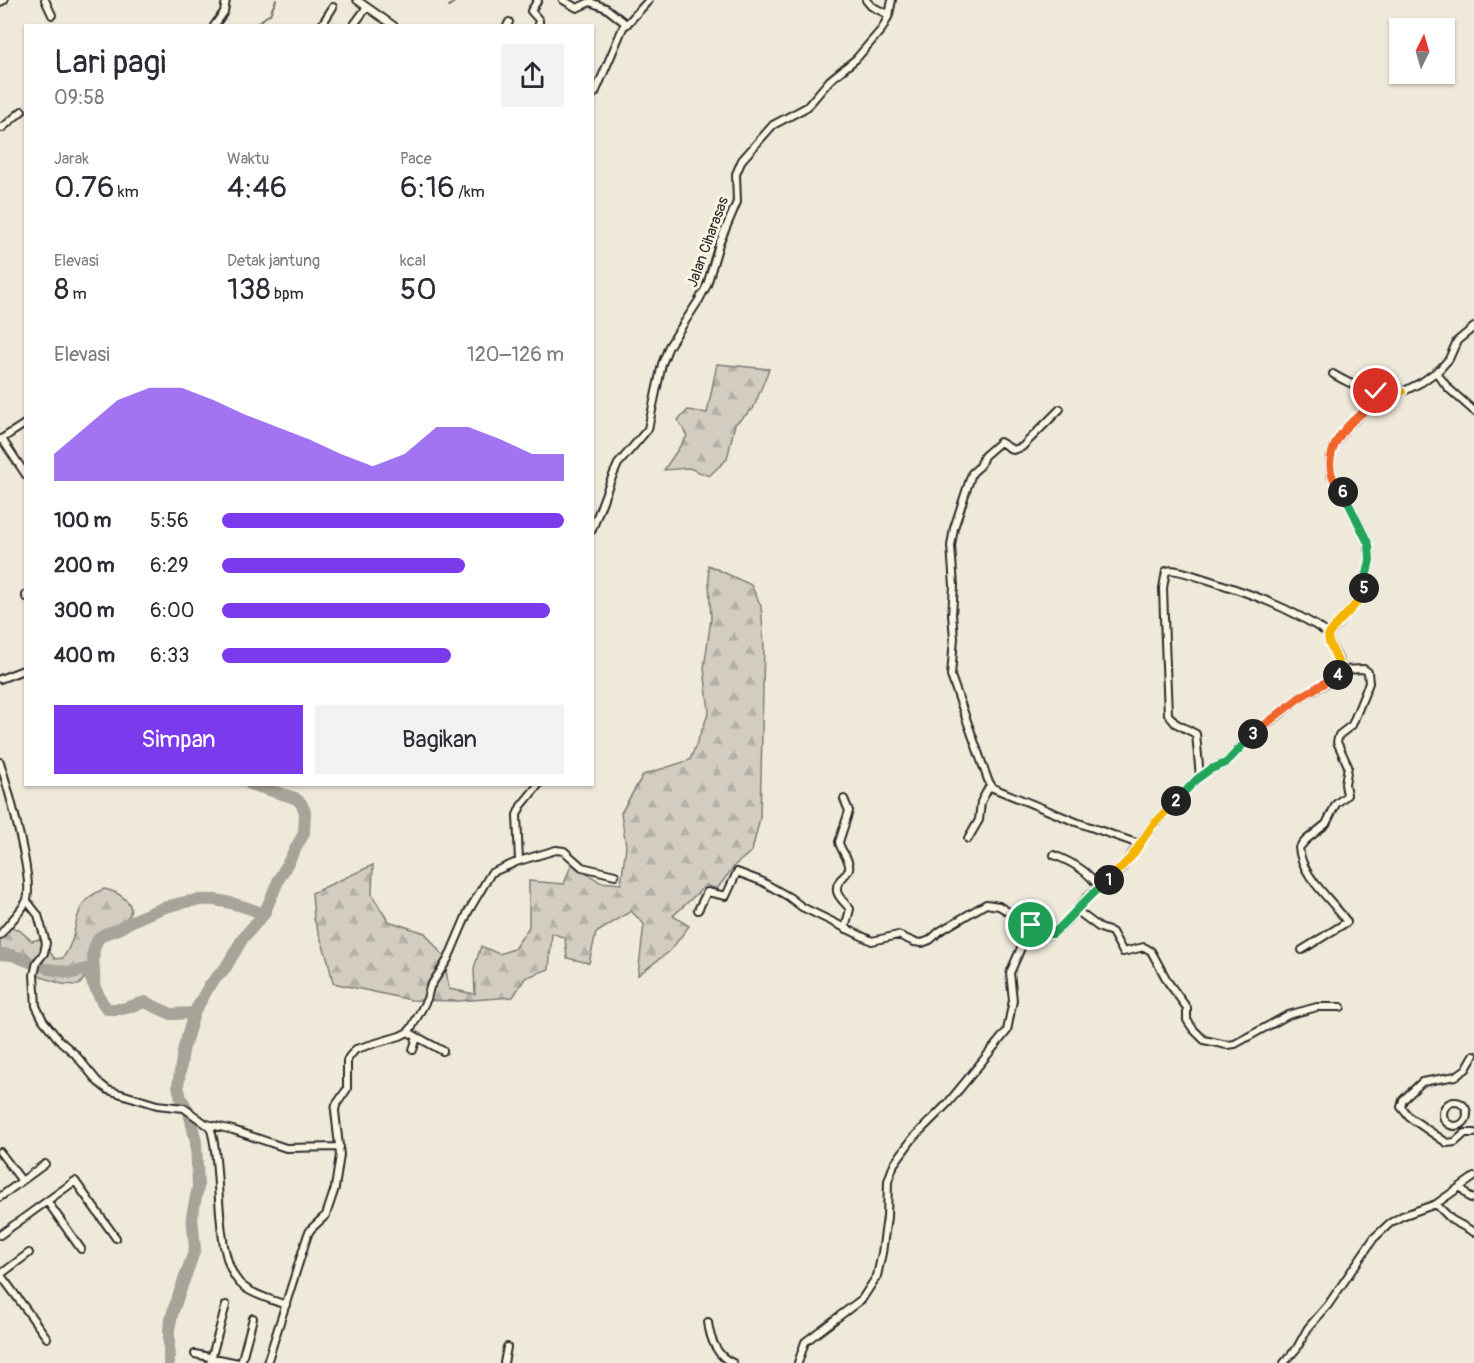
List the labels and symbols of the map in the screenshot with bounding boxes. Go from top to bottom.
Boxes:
north arrow [1389,18,1455,84]
street label: Jalan Ciharasas [683,194,733,290]
pin [1350,365,1401,416]
pin: 6 [1328,477,1358,507]
pin: 5 [1349,573,1379,603]
pin: 4 [1323,660,1353,690]
pin: 3 [1238,719,1268,749]
pin: 2 [1161,786,1191,816]
pin: 1 [1094,865,1124,895]
pin [1005,899,1056,950]

